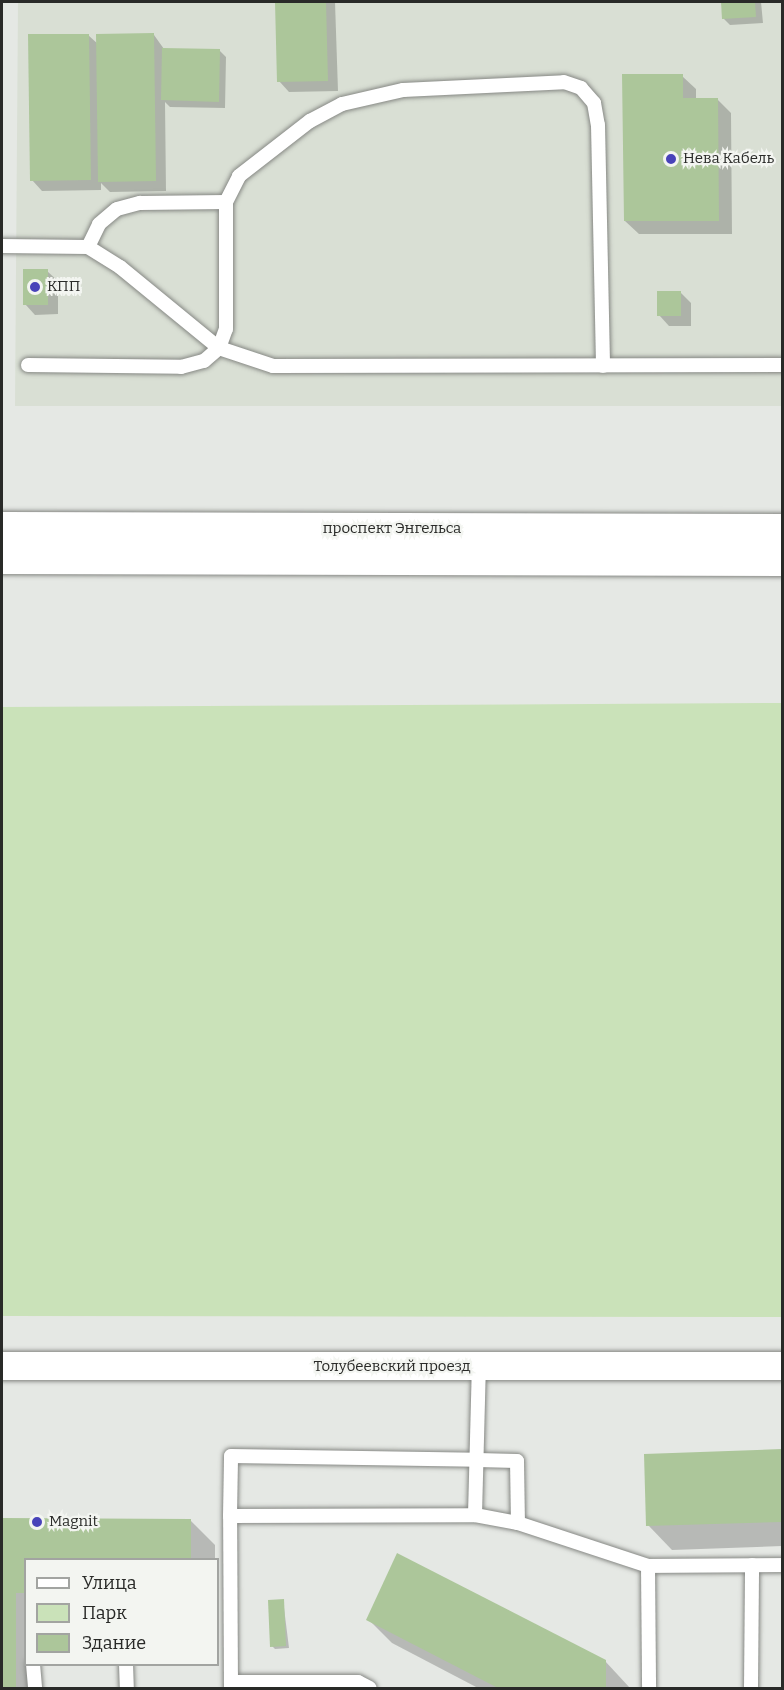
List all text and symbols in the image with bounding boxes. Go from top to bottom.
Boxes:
place label: Нева Кабель [683,150,774,168]
marker: Нева Кабель [664,152,678,166]
place label: КПП [47,278,80,296]
marker: КПП [28,280,42,294]
street label: проспект Энгельса [323,520,461,538]
street label: Толубеевский проезд [313,1358,471,1376]
place label: Magnit [49,1513,98,1531]
marker: Magnit [30,1515,44,1529]
legend [24,1558,219,1666]
text: Улица [82,1572,137,1594]
text: Парк [82,1602,127,1624]
text: Здание [82,1632,146,1654]

